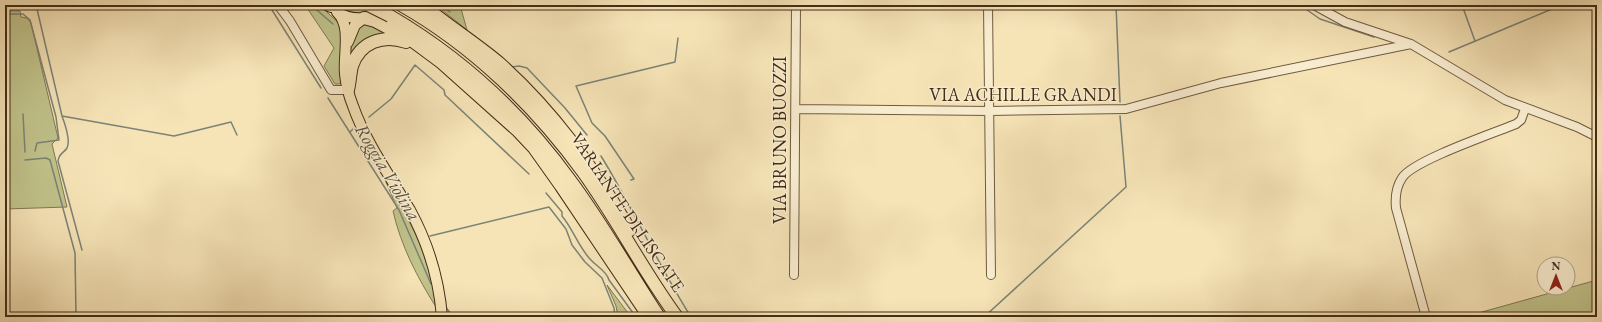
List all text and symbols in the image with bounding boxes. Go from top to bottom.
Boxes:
street label: VIA BRUNO BUOZZI [768,56,791,224]
street label: VIA ACHILLE GRANDI [929,83,1117,106]
water label: Roggia Violina [349,119,427,225]
street label: VARIANTE DI LISCATE [566,128,690,296]
north arrow [1536,256,1576,296]
text: N [1552,259,1561,273]

